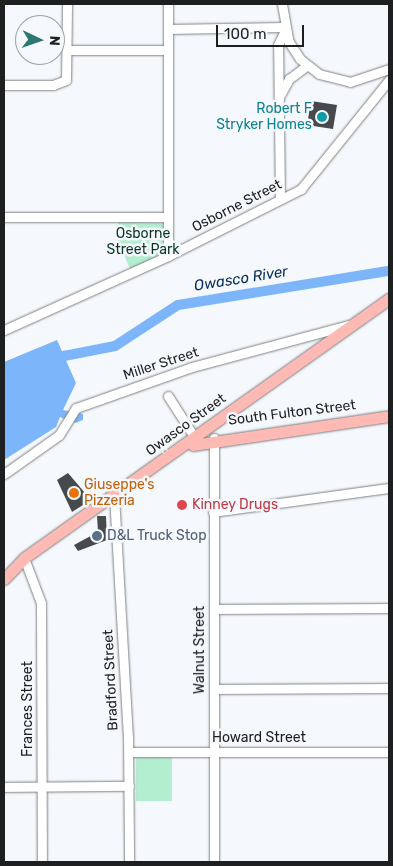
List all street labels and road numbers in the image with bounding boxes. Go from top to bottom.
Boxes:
street label: Osborne Street [189,176,285,236]
street label: Miller Street [121,344,201,384]
street label: Owasco Street [143,390,229,460]
street label: South Fulton Street [227,397,357,429]
street label: Walnut Street [192,606,208,694]
street label: Bradford Street [100,629,122,731]
street label: Frances Street [20,661,36,757]
street label: Howard Street [212,730,306,746]

